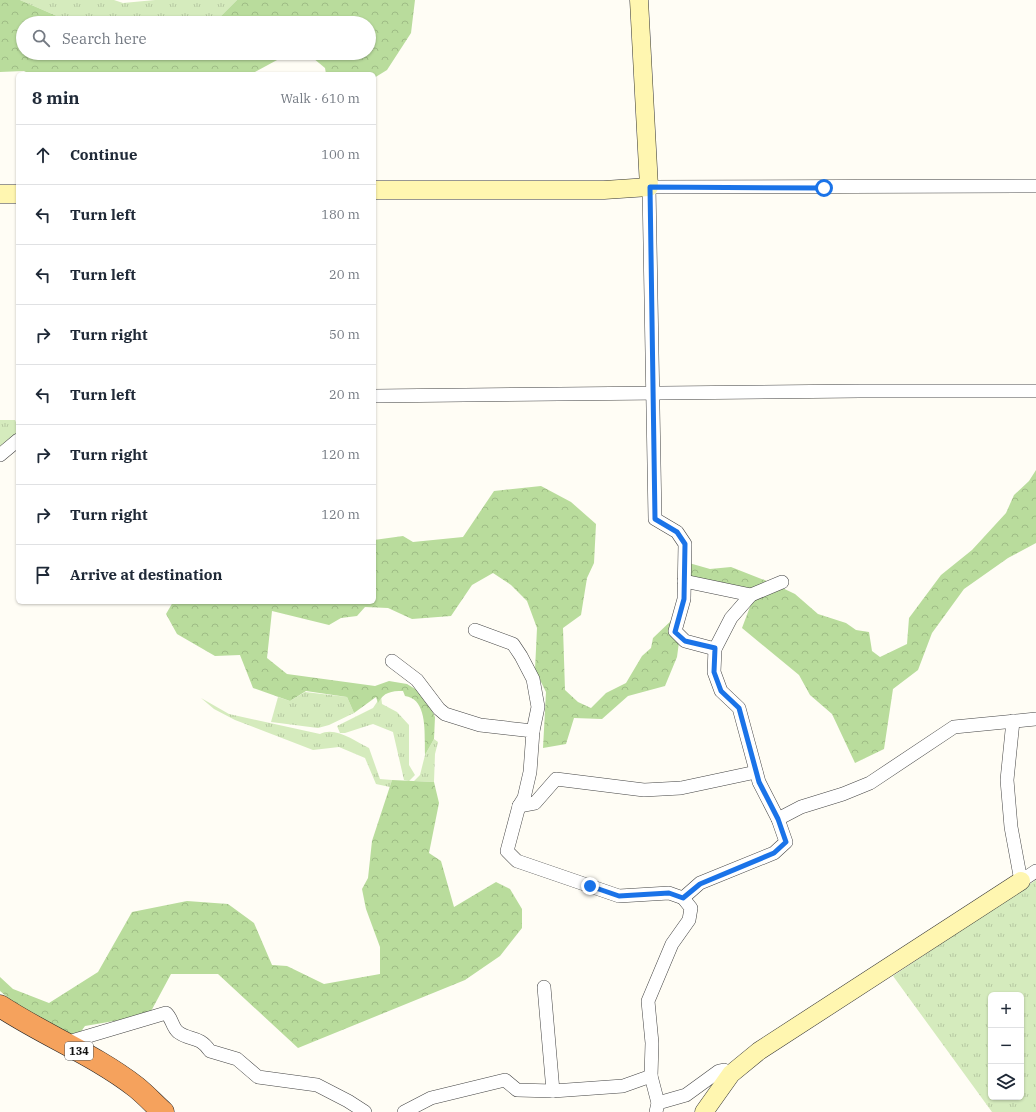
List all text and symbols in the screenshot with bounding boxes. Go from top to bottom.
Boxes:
search box [16,16,376,60]
icon: search [30,27,52,49]
text: Search here [62,29,147,48]
text: 8 min [32,87,80,109]
text: Walk · 610 m [281,90,360,107]
icon: ahead [32,144,54,166]
text: Continue [70,145,137,164]
text: 100 m [321,146,360,163]
route start [815,179,833,197]
icon: left [32,204,54,226]
text: Turn left [70,205,136,224]
text: 180 m [321,206,360,223]
icon: left [32,264,54,286]
text: Turn left [70,265,136,284]
text: 20 m [329,266,360,283]
icon: right [32,324,54,346]
text: Turn right [70,325,148,344]
text: 50 m [329,326,360,343]
icon: left [32,384,54,406]
text: Turn left [70,385,136,404]
text: 20 m [329,386,360,403]
icon: right [32,444,54,466]
text: Turn right [70,445,148,464]
text: 120 m [321,446,360,463]
icon: right [32,504,54,526]
text: Turn right [70,505,148,524]
text: 120 m [321,506,360,523]
icon: arrive [32,564,54,586]
text: Arrive at destination [70,565,222,584]
route end [581,877,599,895]
map controls [988,992,1024,1100]
button: + [988,992,1024,1028]
button: − [988,1028,1024,1064]
road number: 134 [65,1042,93,1060]
button: layers [988,1064,1024,1100]

